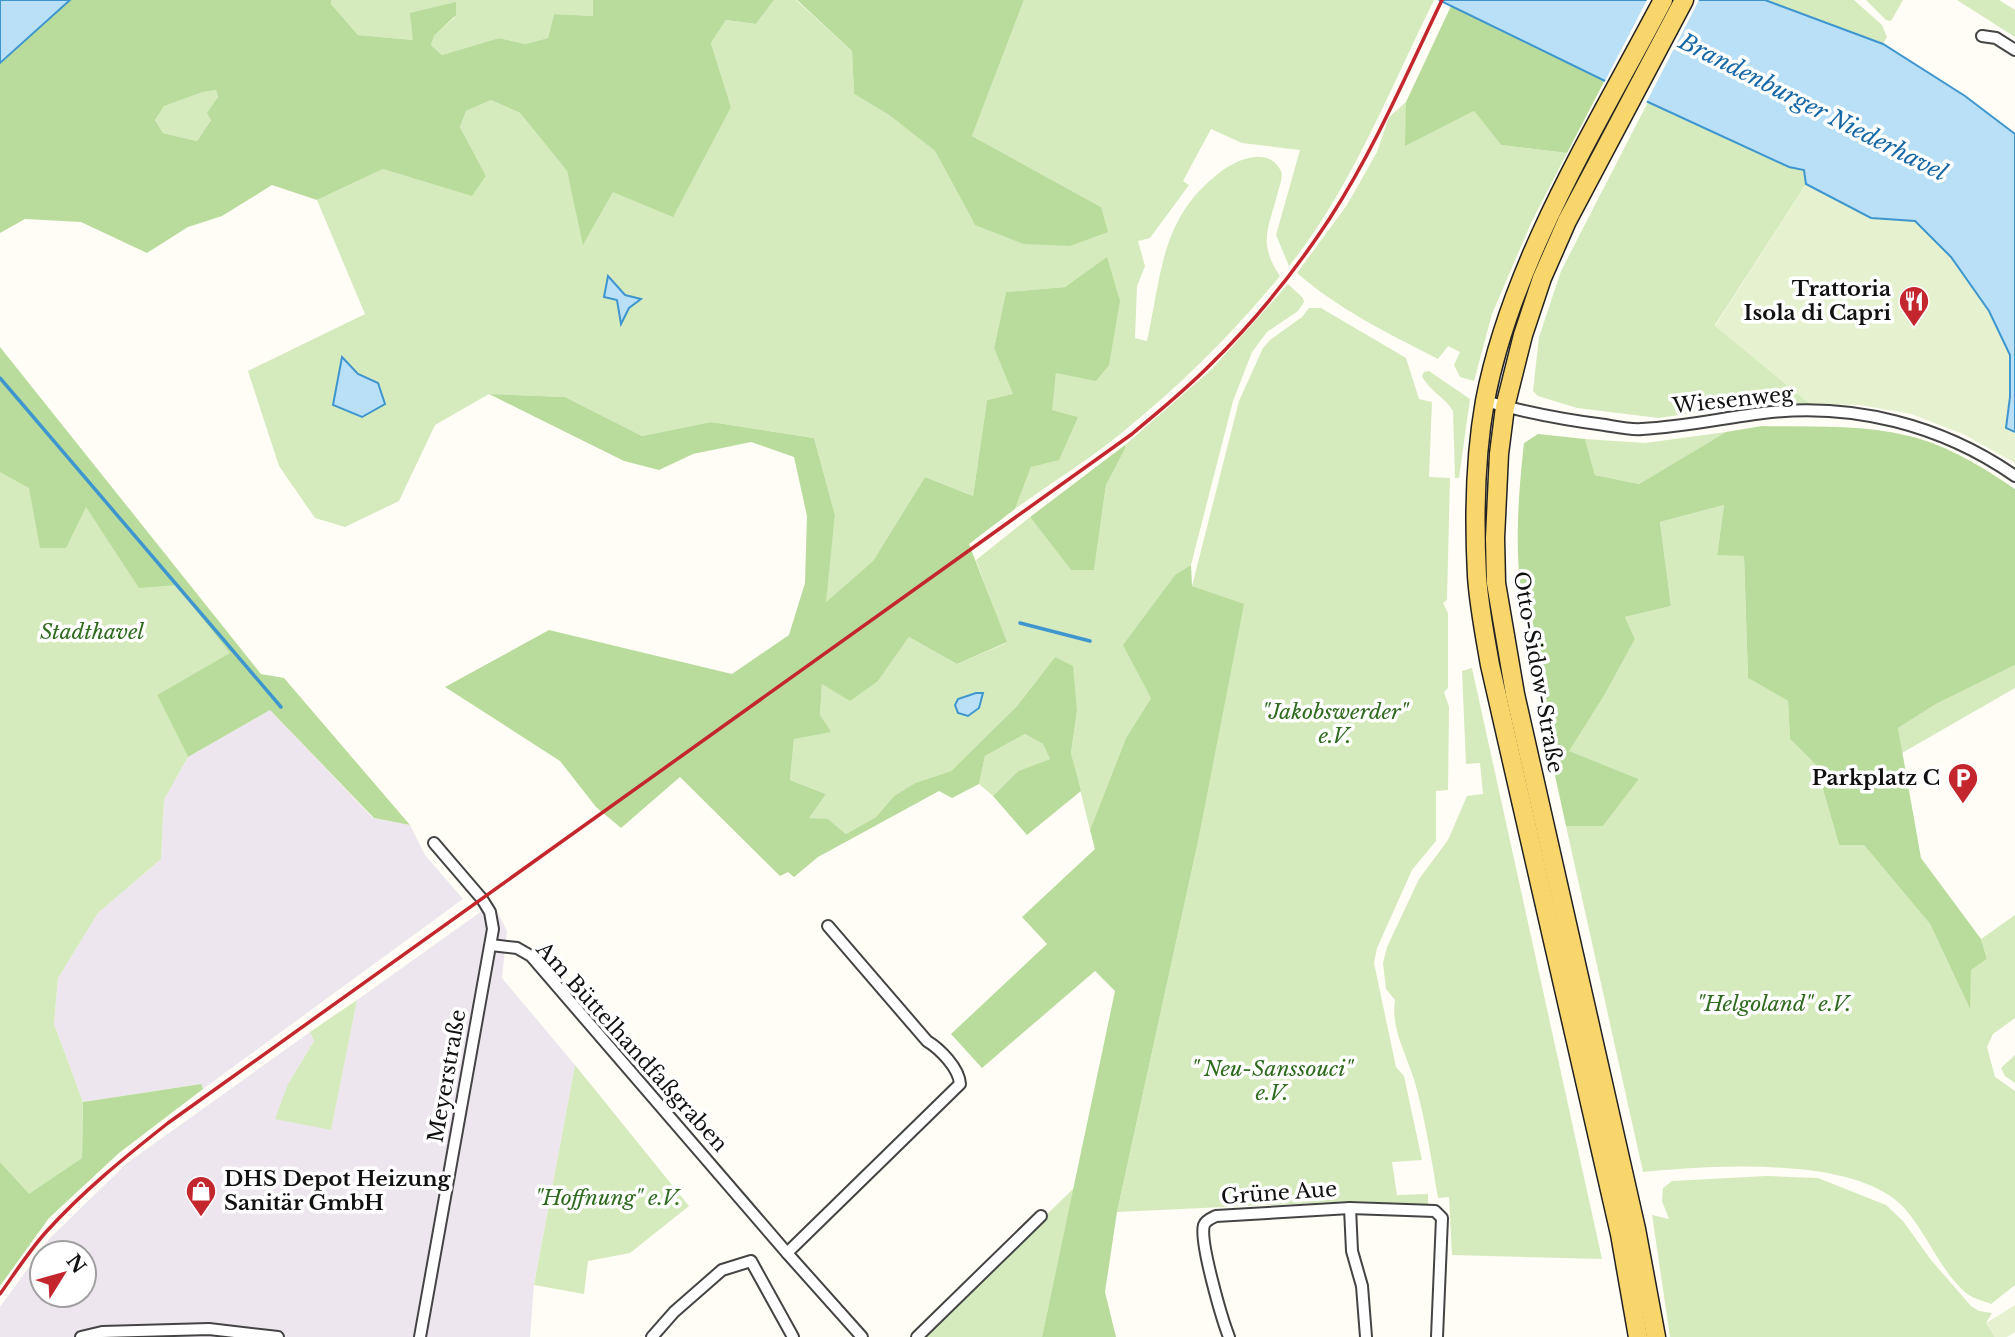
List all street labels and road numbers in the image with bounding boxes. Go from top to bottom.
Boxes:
street label: Wiesenweg [1670,381,1795,419]
street label: Otto-Sidow-Straße [1507,569,1569,775]
street label: Am Büttelhandfaßgraben [530,936,733,1157]
street label: Meyerstraße [423,1007,471,1145]
street label: Grüne Aue [1220,1176,1338,1210]

